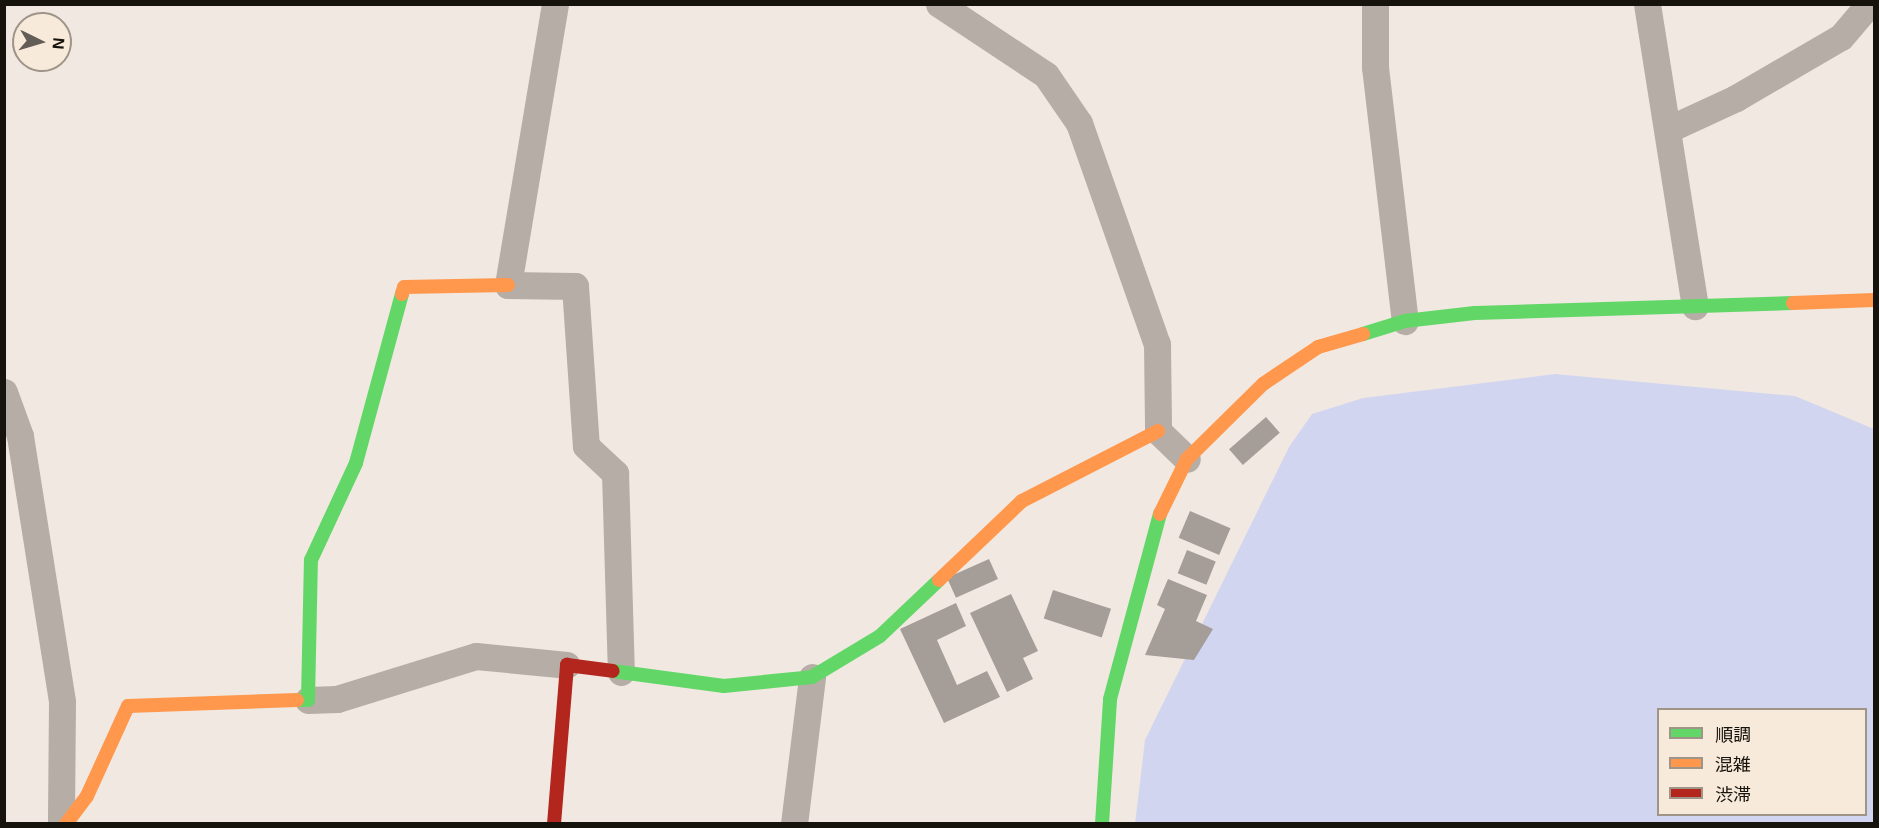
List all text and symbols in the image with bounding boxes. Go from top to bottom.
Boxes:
north arrow [12,12,72,72]
text: N [49,37,67,50]
legend [1657,708,1867,816]
text: 順調 [1715,725,1751,745]
text: 混雑 [1715,755,1751,775]
text: 渋滞 [1715,785,1751,805]

